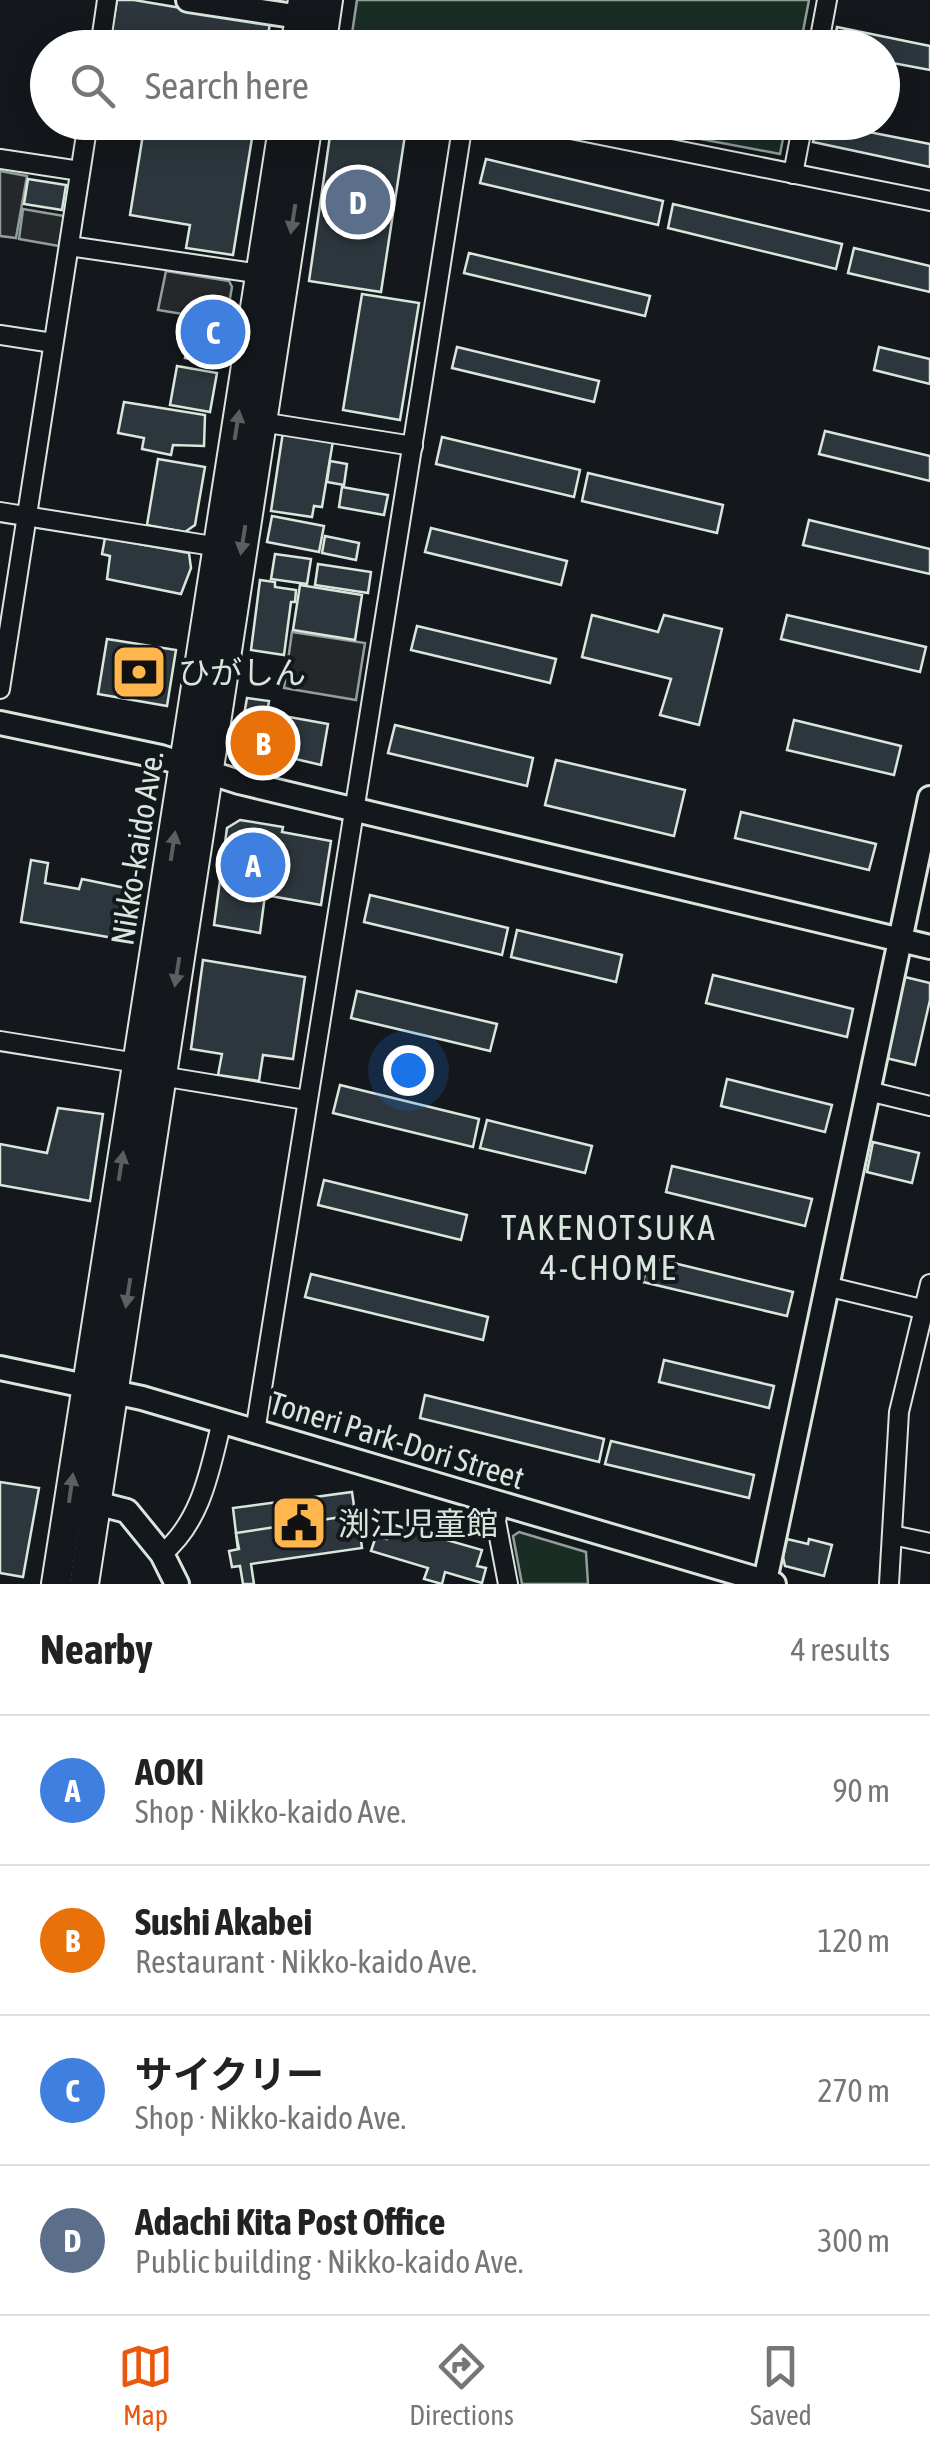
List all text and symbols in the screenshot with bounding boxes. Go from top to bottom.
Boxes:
search box [30,30,900,140]
icon: search [65,58,120,113]
text: Search here [145,64,309,107]
pin: D [326,164,390,240]
one-way arrow [285,203,300,235]
pin: C [180,294,246,370]
one-way arrow [230,409,245,440]
one-way arrow [234,525,250,556]
bank icon: ひがしん [109,642,169,702]
place label: ひがしん [178,654,306,691]
pin: B [230,706,296,780]
street label: Nikko-kaido Ave. [103,748,171,948]
pin: A [220,828,286,902]
one-way arrow [166,829,181,861]
one-way arrow [169,957,184,989]
your location [383,1045,434,1096]
one-way arrow [113,1150,129,1182]
district label: TAKENOTSUKA 4-CHOME [501,1207,717,1287]
one-way arrow [120,1278,135,1310]
street label: Toneri Park-Dori Street [265,1384,529,1496]
one-way arrow [63,1471,79,1503]
public building icon: 渕江児童館 [269,1493,329,1553]
place label: 渕江児童館 [338,1505,498,1542]
text: Nearby [40,1625,153,1673]
text: 4 results [791,1631,890,1668]
text: AOKI [135,1750,204,1793]
text: A [65,1772,80,1809]
text: 90 m [832,1772,890,1809]
text: Shop · Nikko-kaido Ave. [135,1793,406,1830]
text: Sushi Akabei [135,1900,312,1943]
text: B [65,1922,80,1959]
text: 120 m [817,1922,890,1959]
text: Restaurant · Nikko-kaido Ave. [135,1943,477,1980]
text: サイクリー [135,2053,324,2096]
text: C [65,2072,80,2109]
text: 270 m [817,2072,890,2109]
text: Shop · Nikko-kaido Ave. [135,2099,406,2136]
text: Adachi Kita Post Office [135,2200,445,2243]
text: D [64,2222,81,2259]
text: 300 m [817,2222,890,2259]
text: Public building · Nikko-kaido Ave. [135,2243,523,2280]
tab: Map [118,2339,173,2431]
tab: Directions [409,2339,514,2431]
tab: Saved [750,2339,812,2431]

